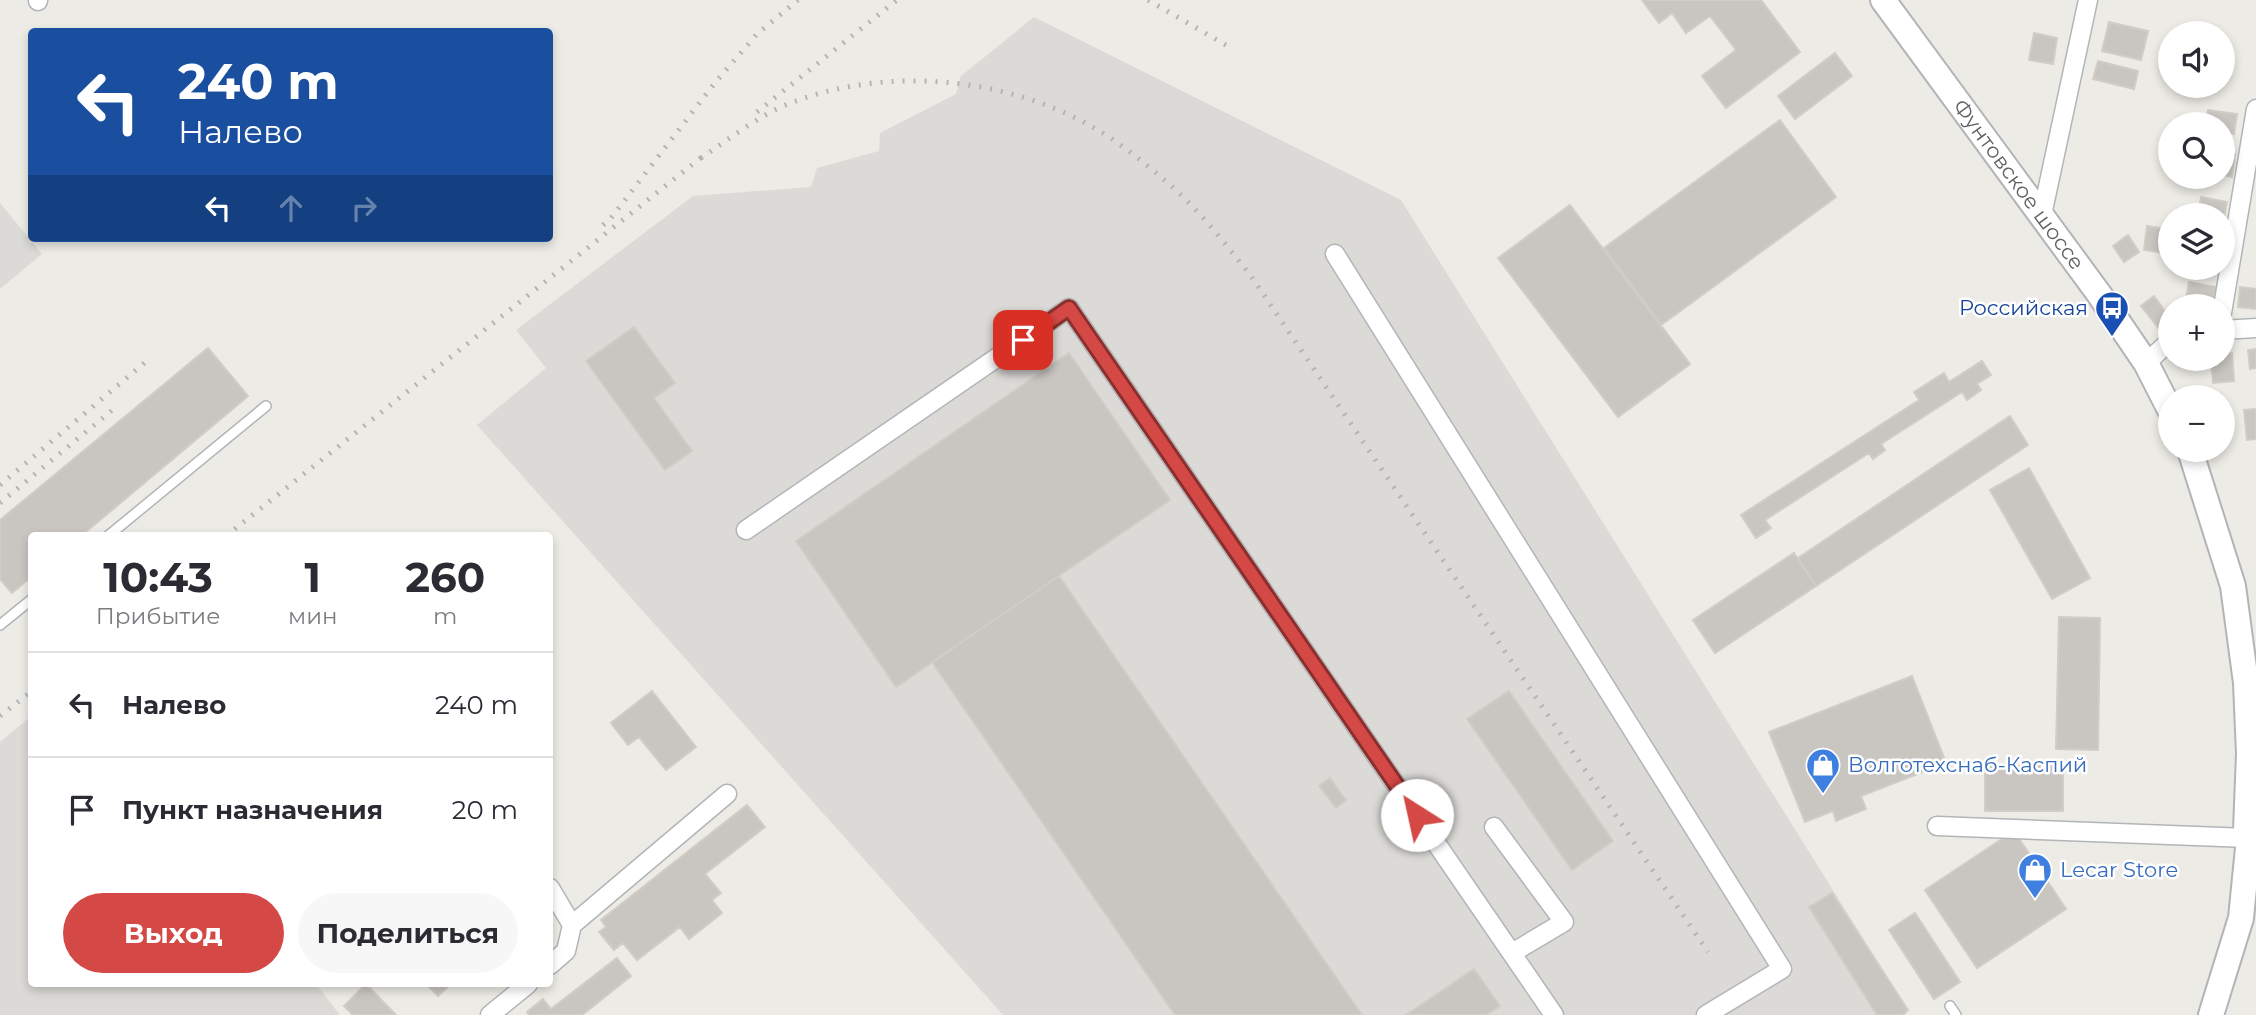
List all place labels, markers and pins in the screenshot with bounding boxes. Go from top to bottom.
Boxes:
bus stop icon: Российская [2093,289,2131,338]
place label: Российская [1959,295,2088,320]
pin [993,310,1053,370]
shop icon: Волготехснаб-Каспий [1804,746,1842,795]
place label: Волготехснаб-Каспий [1848,752,2087,777]
shop icon: Lecar Store [2016,851,2054,900]
place label: Lecar Store [2060,857,2178,882]

